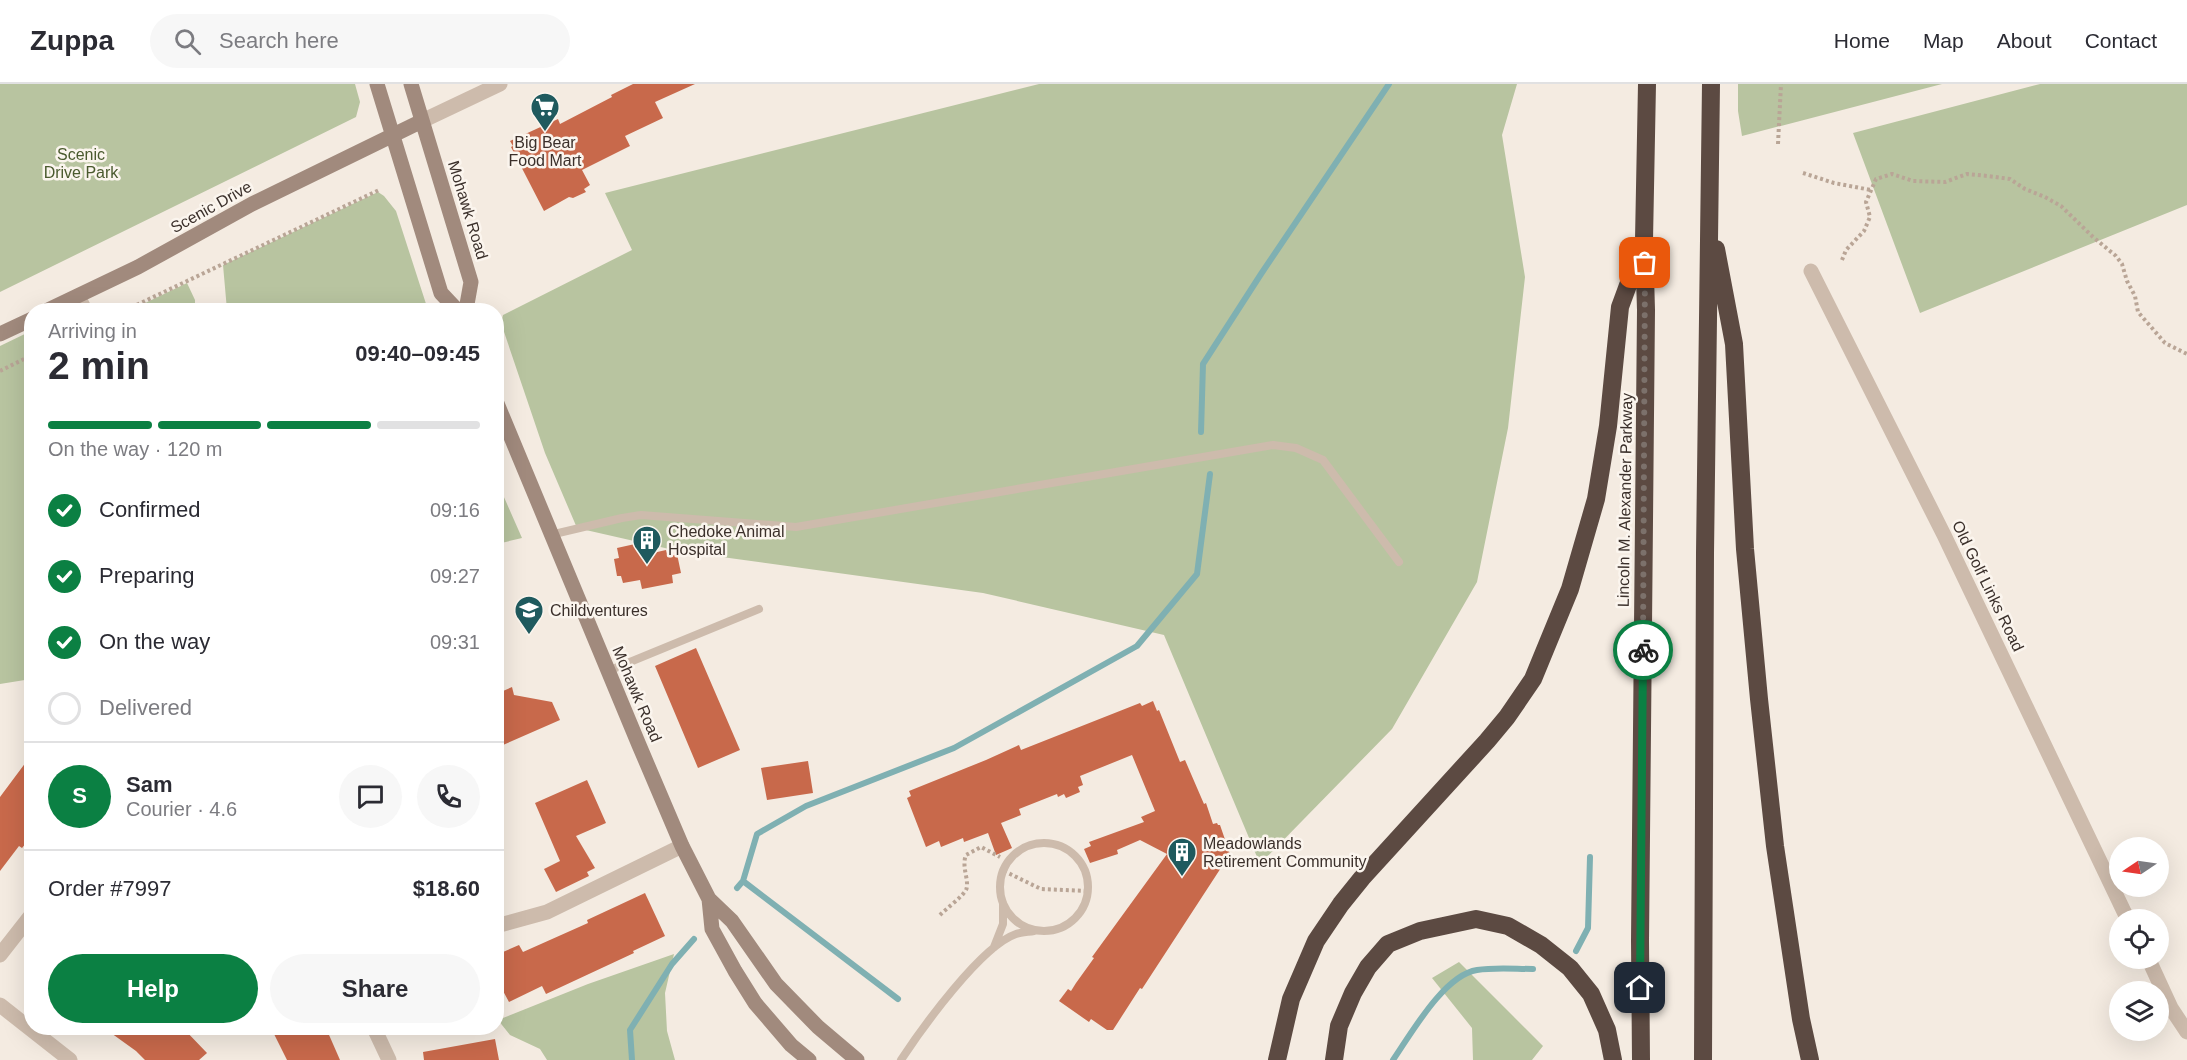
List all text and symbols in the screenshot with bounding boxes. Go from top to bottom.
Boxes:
search box [150,14,570,68]
text: Zuppa [30,25,114,56]
icon: search [171,25,204,58]
text: Search here [219,28,339,53]
text: Home [1834,29,1890,52]
text: Map [1923,29,1964,52]
text: About [1997,29,2052,52]
text: Contact [2085,29,2157,52]
supermarket icon: Big Bear Food Mart [529,91,561,133]
place label: Big Bear Food Mart [509,134,582,169]
park label: Scenic Drive Park [44,146,119,181]
street label: Mohawk Road [445,159,491,261]
street label: Scenic Drive [168,178,254,236]
pin [1619,237,1670,288]
icon: bag [1628,246,1661,279]
text: Arriving in [48,320,137,342]
text: 09:40–09:45 [355,341,480,366]
text: 2 min [48,344,150,387]
street label: Lincoln M. Alexander Parkway [1615,393,1635,607]
text: On the way · 120 m [48,438,223,460]
icon: check [48,494,81,527]
text: Confirmed [99,497,200,522]
text: 09:16 [430,499,480,521]
street label: Old Golf Links Road [1949,518,2027,654]
place label: Chedoke Animal Hospital [668,523,785,558]
building icon: Chedoke Animal Hospital [631,524,663,566]
icon: check [48,560,81,593]
text: Preparing [99,563,194,588]
text: 09:27 [430,565,480,587]
school or university icon: Childventures [513,594,545,636]
place label: Childventures [550,602,648,619]
courier [1613,620,1673,680]
icon: check [48,626,81,659]
text: On the way [99,629,210,654]
text: 09:31 [430,631,480,653]
icon: bike [1627,634,1660,667]
street label: Mohawk Road [609,644,665,744]
text: Delivered [99,695,192,720]
button: chat [339,765,402,828]
button: phone [417,765,480,828]
text: Sam [126,772,172,797]
text: S [72,783,87,808]
text: Courier · 4.6 [126,798,237,820]
place label: Meadowlands Retirement Community [1203,835,1367,870]
building icon: Meadowlands Retirement Community [1166,836,1198,878]
north arrow [2109,837,2169,897]
map controls [2109,837,2169,1041]
text: Order #7997 [48,876,172,901]
text: $18.60 [413,876,480,901]
button: locate [2109,909,2169,969]
button: Help [48,954,258,1023]
button: Share [270,954,480,1023]
pin [1614,962,1665,1013]
icon: home [1623,971,1656,1004]
button: layers [2109,981,2169,1041]

